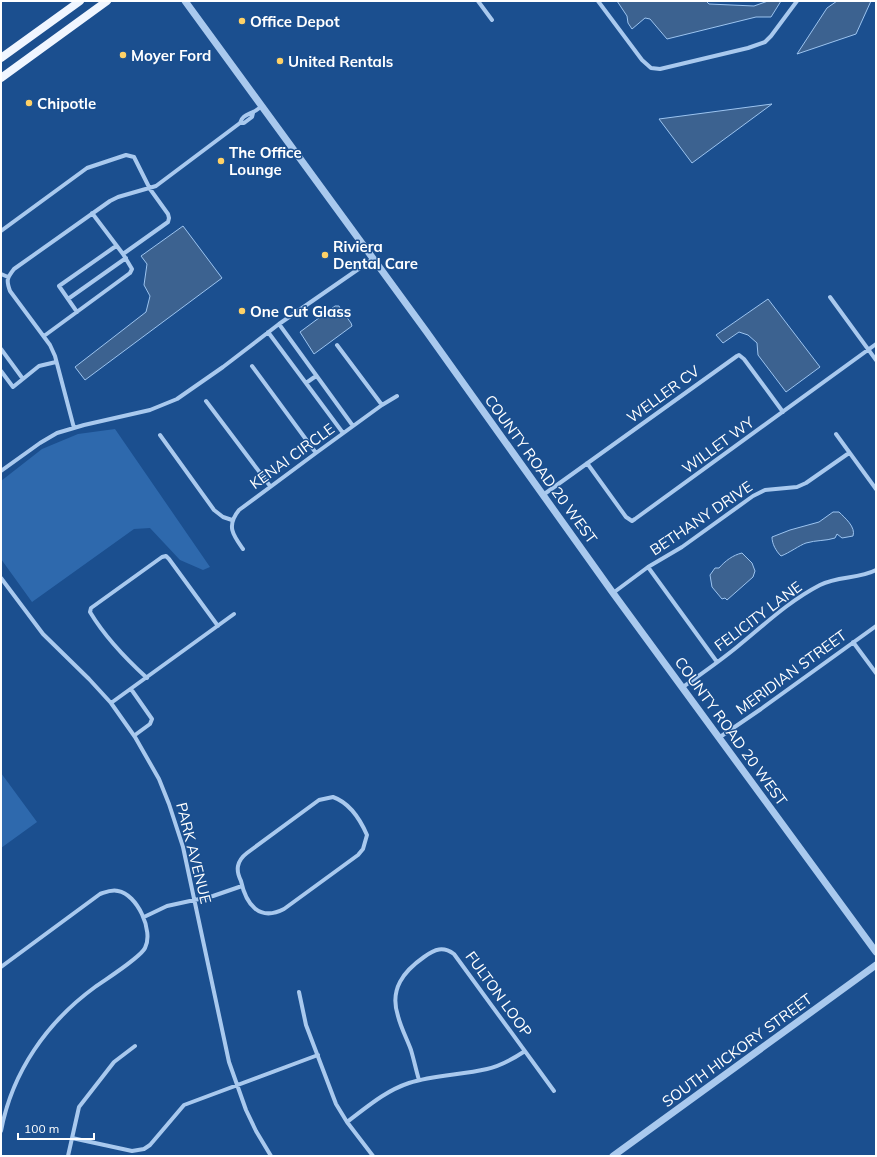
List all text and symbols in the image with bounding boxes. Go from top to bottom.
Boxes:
place label: Office Depot [250,12,340,31]
marker: Office Depot [237,16,247,26]
place label: Moyer Ford [131,46,211,65]
marker: Moyer Ford [118,50,128,60]
place label: United Rentals [288,52,393,71]
marker: United Rentals [275,56,285,66]
place label: Chipotle [37,94,96,113]
marker: Chipotle [24,98,34,108]
place label: The Office Lounge [229,143,302,179]
marker: The Office Lounge [216,156,226,166]
place label: Riviera Dental Care [333,237,418,273]
marker: Riviera Dental Care [320,250,330,260]
place label: One Cut Glass [250,302,351,321]
marker: One Cut Glass [237,306,247,316]
street label: WELLER CV [623,361,704,427]
street label: COUNTY ROAD 20 WEST [481,391,601,547]
street label: WILLET WY [678,412,758,477]
street label: KENAI CIRCLE [246,419,338,493]
street label: BETHANY DRIVE [646,477,756,559]
street label: FELICITY LANE [711,577,806,655]
street label: MERIDIAN STREET [732,625,850,719]
street label: COUNTY ROAD 20 WEST [671,653,791,809]
street label: PARK AVENUE [172,800,216,906]
street label: FULTON LOOP [462,947,537,1041]
street label: SOUTH HICKORY STREET [658,989,816,1111]
scale bar [18,1115,94,1141]
text: 100 m [24,1121,59,1136]

